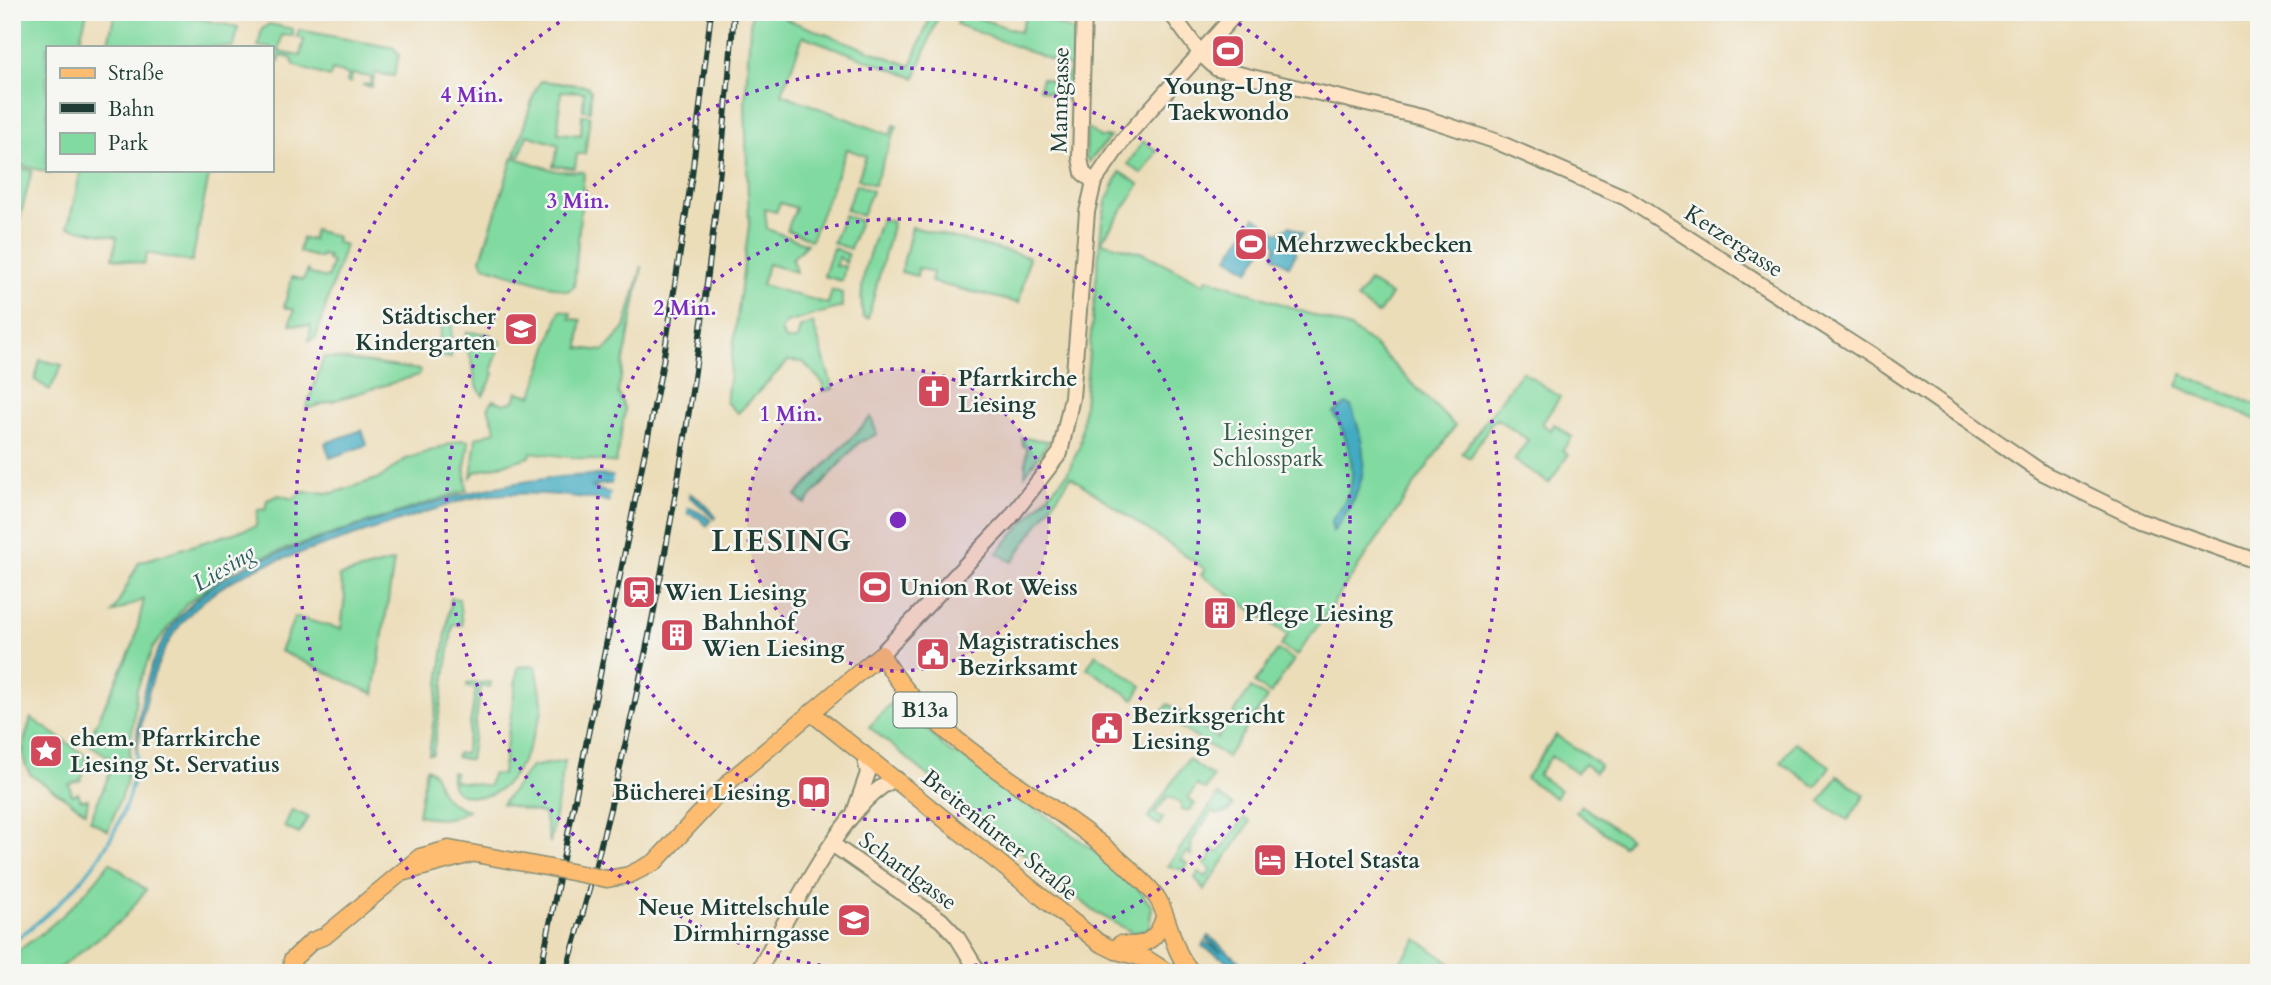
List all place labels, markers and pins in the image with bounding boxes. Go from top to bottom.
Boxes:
sports icon: Young-Ung Taekwondo [1209,32,1247,70]
place label: Young-Ung Taekwondo [1163,71,1293,128]
sports icon: Mehrzweckbecken [1232,225,1270,263]
place label: Mehrzweckbecken [1276,229,1473,260]
place label: Städtischer Kindergarten [355,301,497,358]
school or university icon: Städtischer Kindergarten [502,310,540,348]
place label: Pfarrkirche Liesing [958,363,1078,420]
church icon: Pfarrkirche Liesing [915,372,953,410]
centre of rings [886,508,910,532]
sports icon: Union Rot Weiss [856,568,894,606]
place label: Union Rot Weiss [900,572,1078,603]
station icon: Wien Liesing [620,573,658,611]
place label: Wien Liesing [663,577,806,608]
building icon: Pflege Liesing [1201,594,1239,632]
place label: Pflege Liesing [1244,598,1393,629]
place label: Bahnhof Wien Liesing [701,607,844,664]
building icon: Bahnhof Wien Liesing [658,616,696,654]
place label: Magistratisches Bezirksamt [958,626,1119,683]
public building icon: Magistratisches Bezirksamt [914,635,952,673]
place label: Bezirksgericht Liesing [1132,700,1285,757]
public building icon: Bezirksgericht Liesing [1088,709,1126,747]
place label: ehem. Pfarrkirche Liesing St. Servatius [70,723,280,780]
place icon: ehem. Pfarrkirche Liesing St. Servatius [27,732,65,770]
library icon: Bücherei Liesing [795,773,833,811]
place label: Bücherei Liesing [613,777,790,808]
hotel icon: Hotel Stasta [1251,841,1289,879]
place label: Hotel Stasta [1294,845,1420,876]
place label: Neue Mittelschule Dirmhirngasse [638,892,830,949]
school or university icon: Neue Mittelschule Dirmhirngasse [835,901,873,939]

